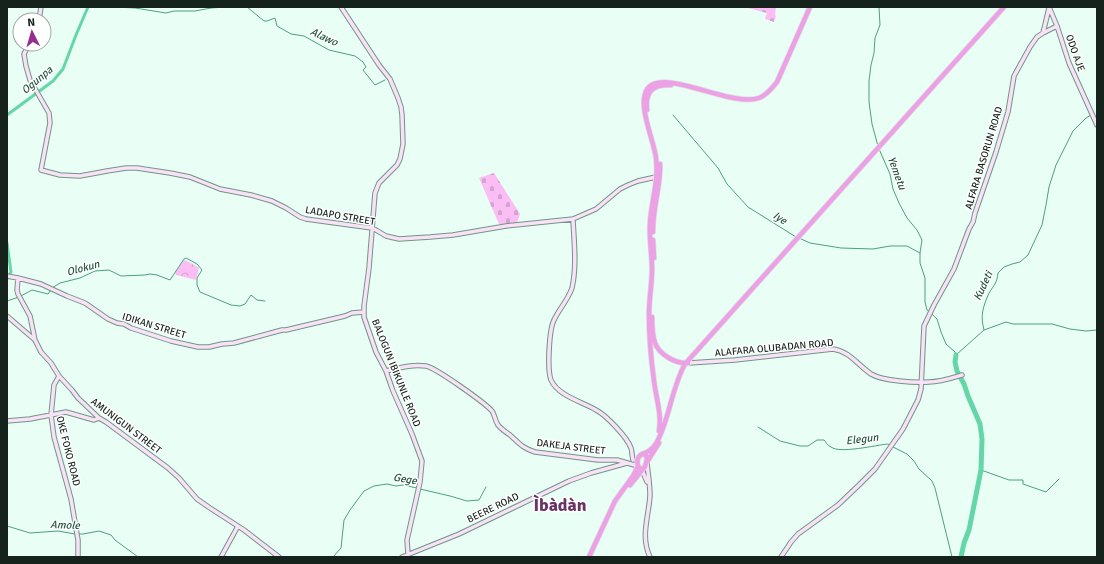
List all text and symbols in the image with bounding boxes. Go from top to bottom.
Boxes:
north arrow [12,12,52,52]
text: N [27,16,36,29]
water label: Alawo [308,25,341,50]
street label: ODO AJE [1063,33,1087,73]
water label: Ogunpa [19,63,55,97]
street label: ALFARA BASORUN ROAD [963,105,1005,211]
water label: Yemetu [885,155,909,192]
street label: LADAPO STREET [304,204,376,228]
water label: Iye [771,209,790,227]
water label: Olokun [65,257,102,279]
water label: Kudeti [971,268,996,303]
street label: IDIKAN STREET [121,311,187,341]
street label: BALOGUN IBIKUNLE ROAD [369,317,423,429]
street label: ALAFARA OLUBADAN ROAD [714,337,834,359]
street label: AMUNIGUN STREET [88,396,164,456]
street label: OKE FOKO ROAD [54,415,82,487]
water label: Elegun [845,430,880,447]
street label: DAKEJA STREET [536,437,606,457]
water label: Gege [392,471,418,487]
street label: BEERE ROAD [465,490,521,526]
district label: Ìbàdàn [533,494,587,516]
water label: Amole [50,518,81,532]

